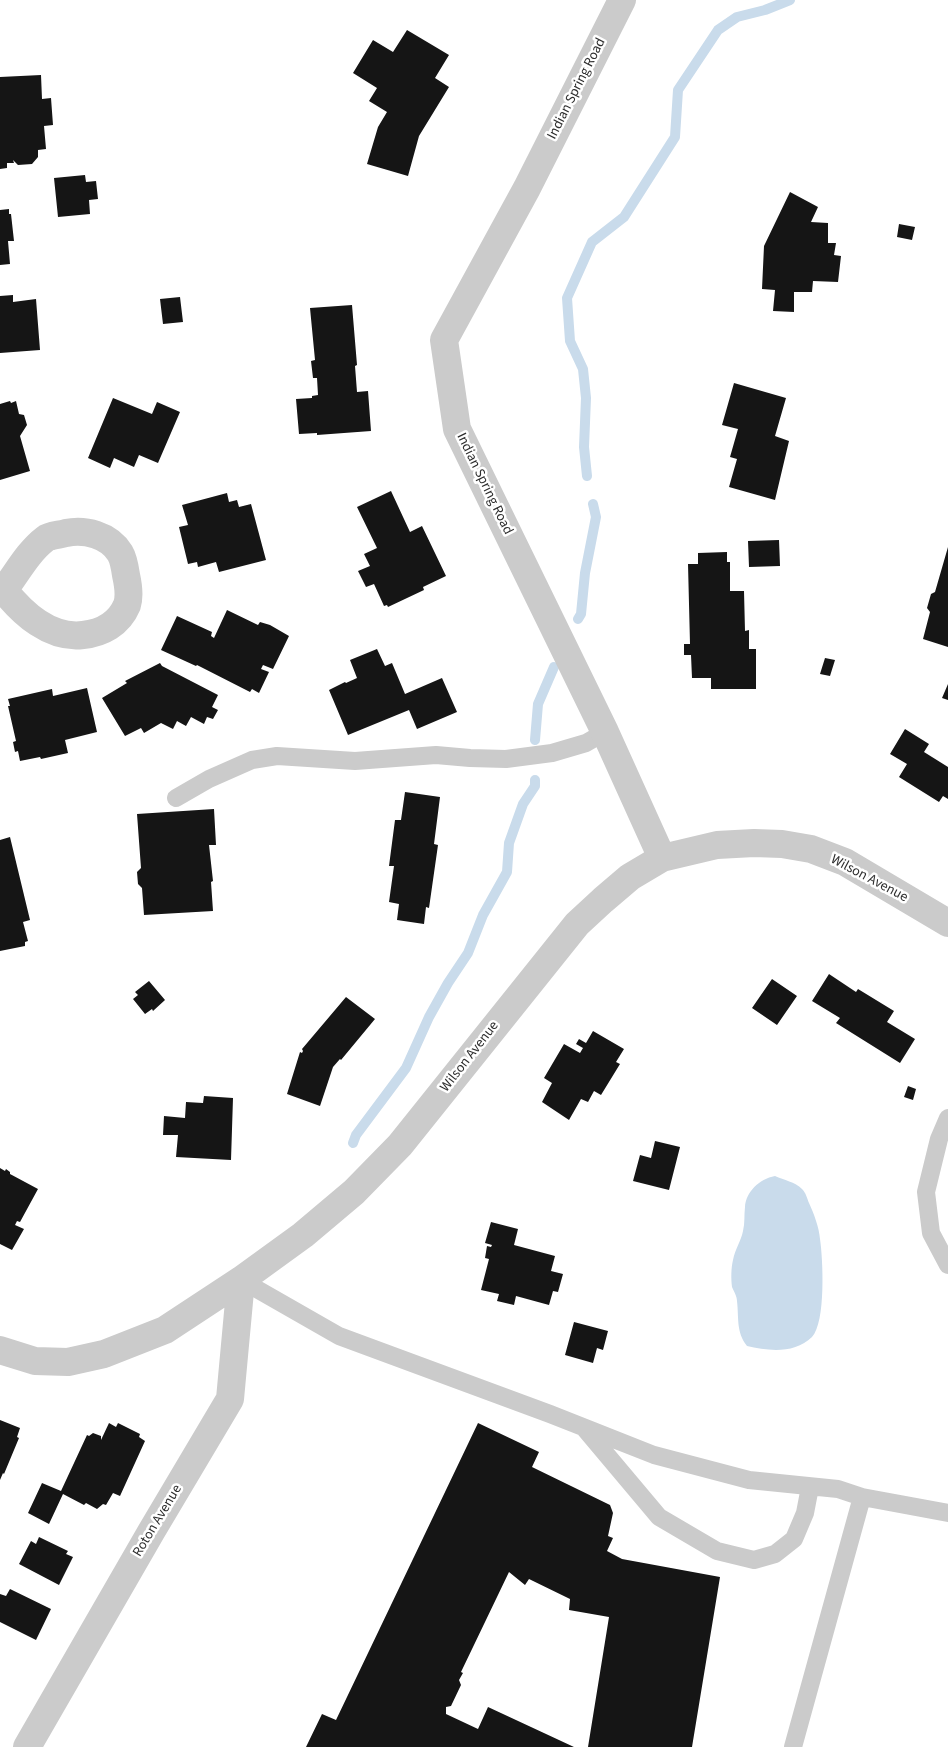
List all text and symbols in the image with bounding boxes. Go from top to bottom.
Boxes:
street label: Indian Spring Road [544,36,610,142]
street label: Indian Spring Road [452,430,516,538]
street label: Wilson Avenue [827,852,911,906]
street label: Wilson Avenue [437,1018,503,1096]
street label: Roton Avenue [130,1482,186,1560]

